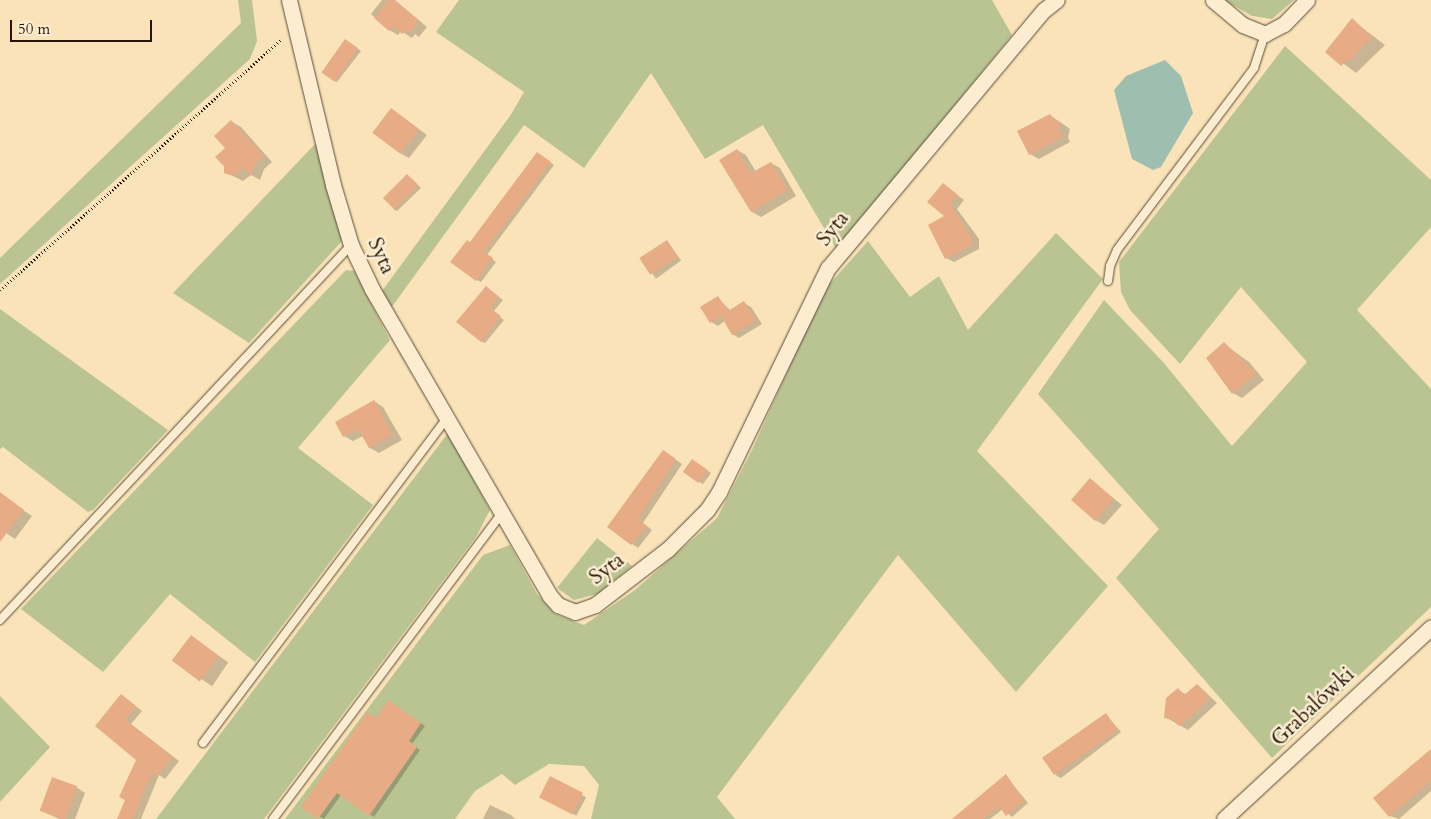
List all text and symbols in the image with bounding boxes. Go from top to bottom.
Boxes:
scale bar [12,10,155,42]
text: 50 m [18,19,50,39]
street label: Syta [811,207,855,251]
street label: Syta [362,234,400,278]
street label: Syta [585,548,629,590]
street label: Grabalówki [1266,662,1360,752]

